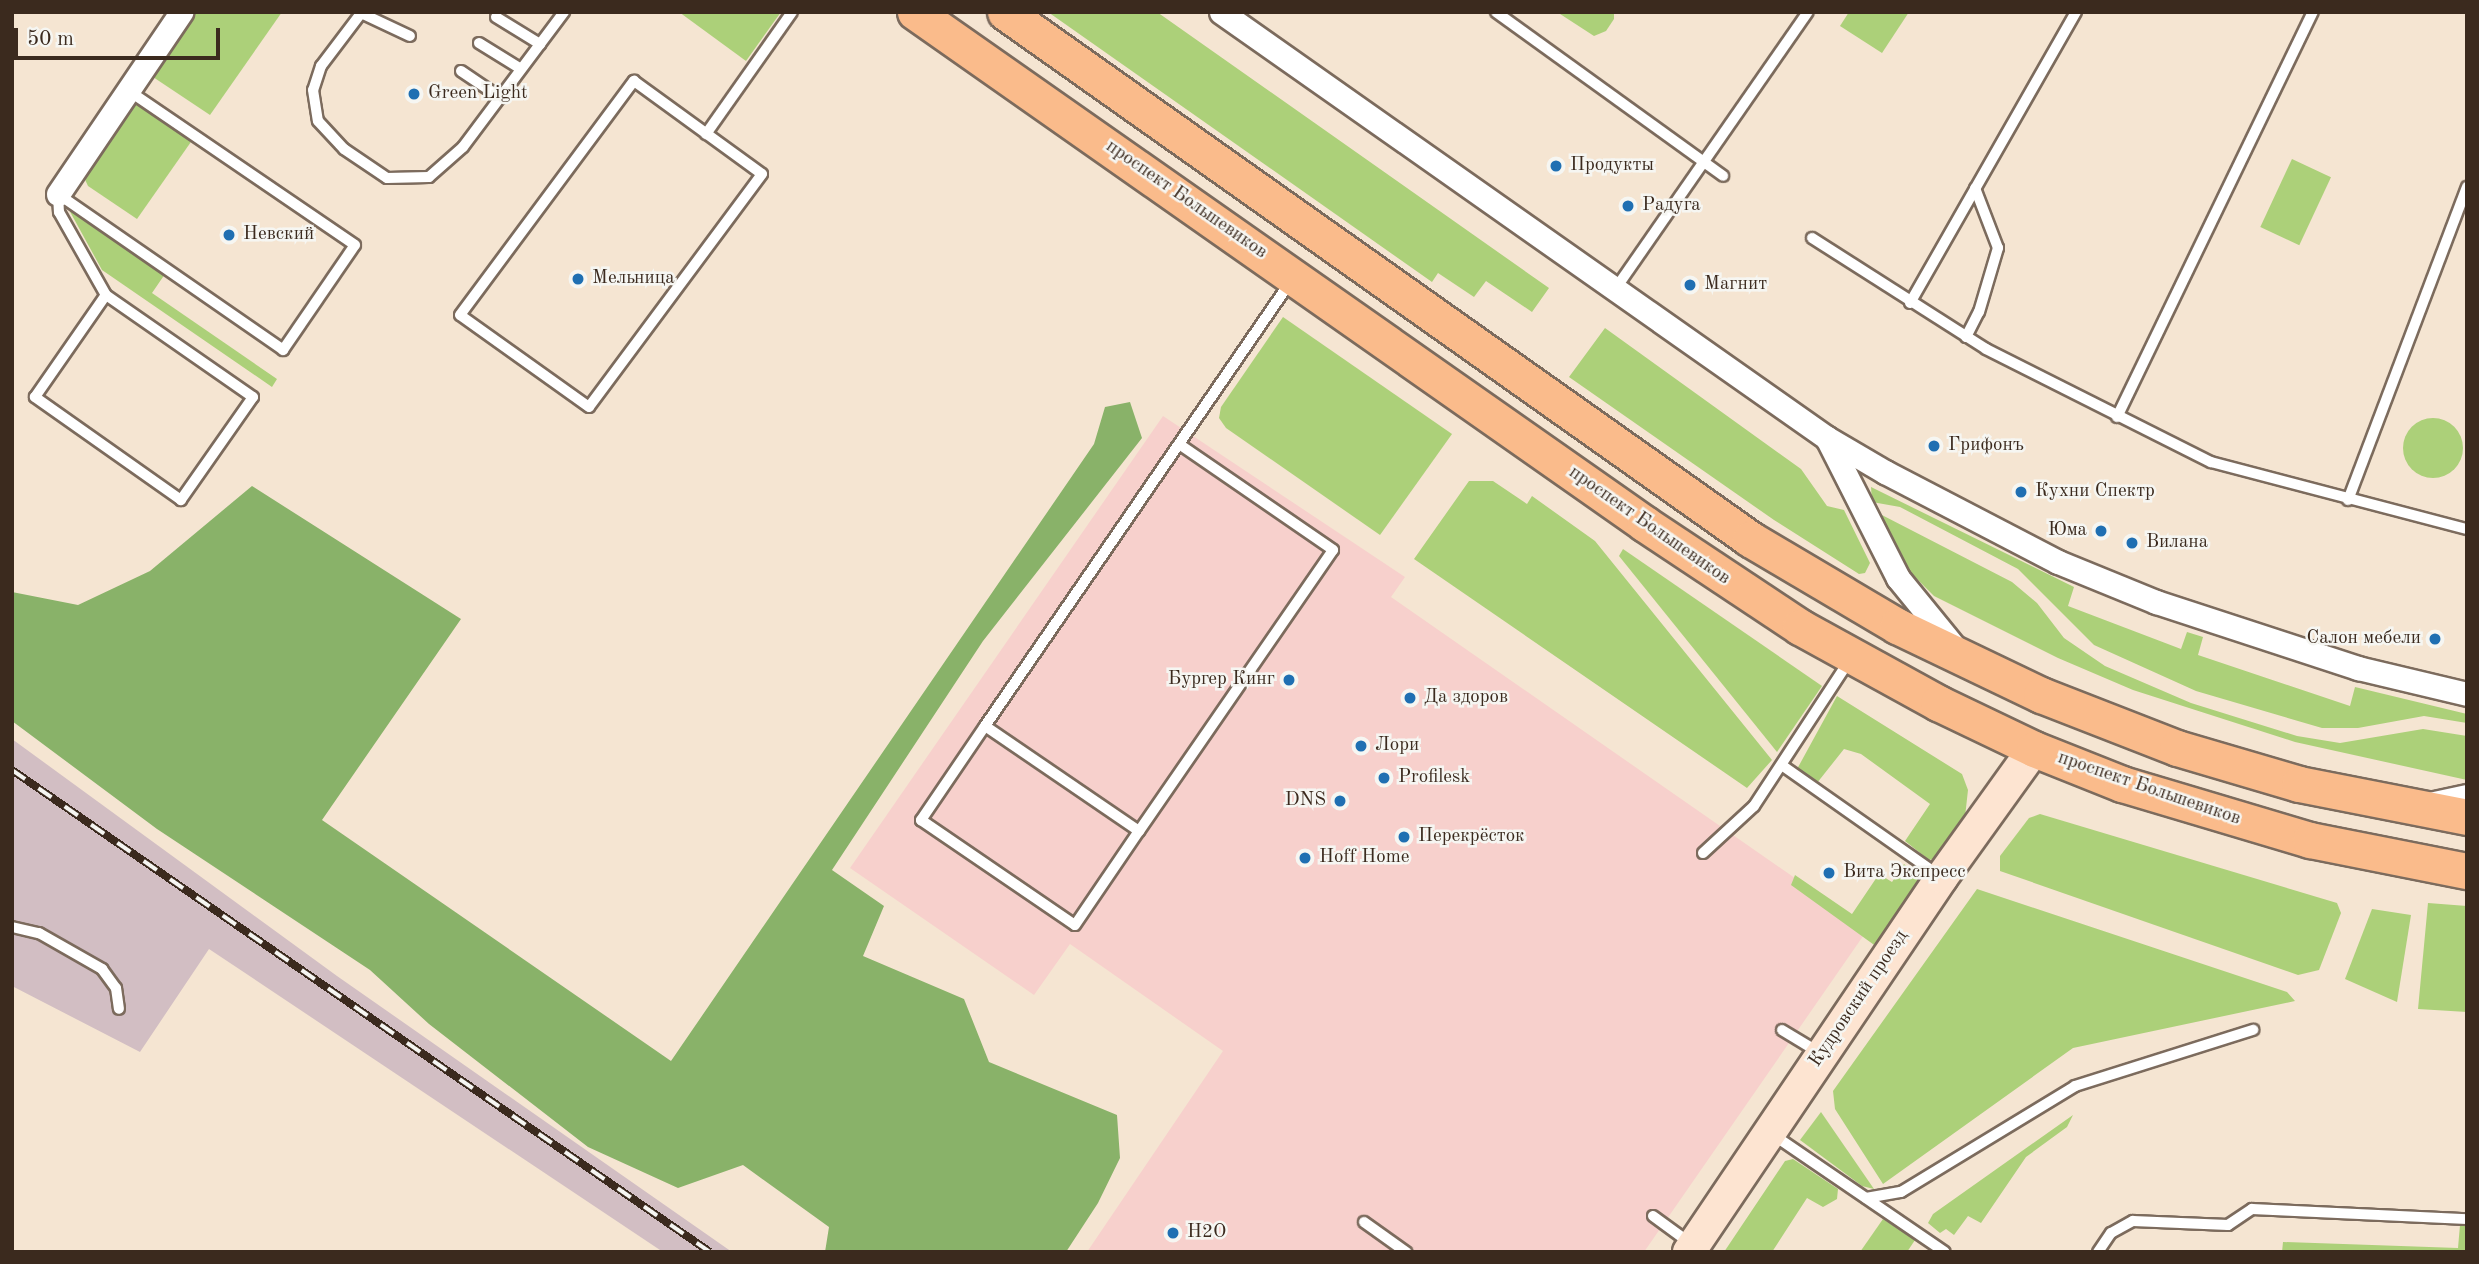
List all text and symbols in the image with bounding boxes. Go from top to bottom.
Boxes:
scale bar [18,14,224,58]
text: 50 m [27,29,74,50]
place label: Green Light [428,83,528,105]
marker: Green Light [406,86,422,102]
street label: проспект Большевиков [1101,136,1271,264]
place label: Продукты [1570,155,1654,177]
marker: Продукты [1548,158,1564,174]
place label: Радуга [1642,195,1701,217]
marker: Радуга [1620,198,1636,214]
place label: Невский [243,224,314,246]
marker: Невский [221,227,237,243]
place label: Мельница [592,268,675,290]
marker: Мельница [570,271,586,287]
place label: Магнит [1704,274,1767,296]
marker: Магнит [1682,277,1698,293]
place label: Грифонъ [1948,435,2024,457]
marker: Грифонъ [1926,438,1942,454]
street label: проспект Большевиков [1564,462,1734,590]
place label: Кухни Спектр [2035,481,2155,503]
marker: Кухни Спектр [2013,484,2029,500]
place label: Юма [2048,520,2087,542]
marker: Юма [2093,523,2109,539]
place label: Вилана [2146,532,2208,554]
marker: Вилана [2124,535,2140,551]
place label: Салон мебели [2307,628,2421,650]
marker: Салон мебели [2427,631,2443,647]
place label: Бургер Кинг [1168,669,1275,691]
marker: Бургер Кинг [1281,672,1297,688]
place label: Да здоров [1424,687,1508,709]
marker: Да здоров [1402,690,1418,706]
place label: Лори [1375,735,1419,757]
marker: Лори [1353,738,1369,754]
street label: проспект Большевиков [2055,747,2243,831]
place label: Profilesk [1398,767,1470,789]
marker: Profilesk [1376,770,1392,786]
place label: DNS [1285,790,1326,812]
marker: DNS [1332,793,1348,809]
place label: Перекрёсток [1418,826,1525,848]
marker: Перекрёсток [1396,829,1412,845]
place label: Hoff Home [1319,847,1409,869]
marker: Hoff Home [1297,850,1313,866]
place label: Вита Экспресс [1843,862,1966,884]
marker: Вита Экспресс [1821,865,1837,881]
street label: Кудровский проезд [1805,926,1913,1072]
place label: H2O [1187,1222,1226,1244]
marker: H2O [1165,1225,1181,1241]

